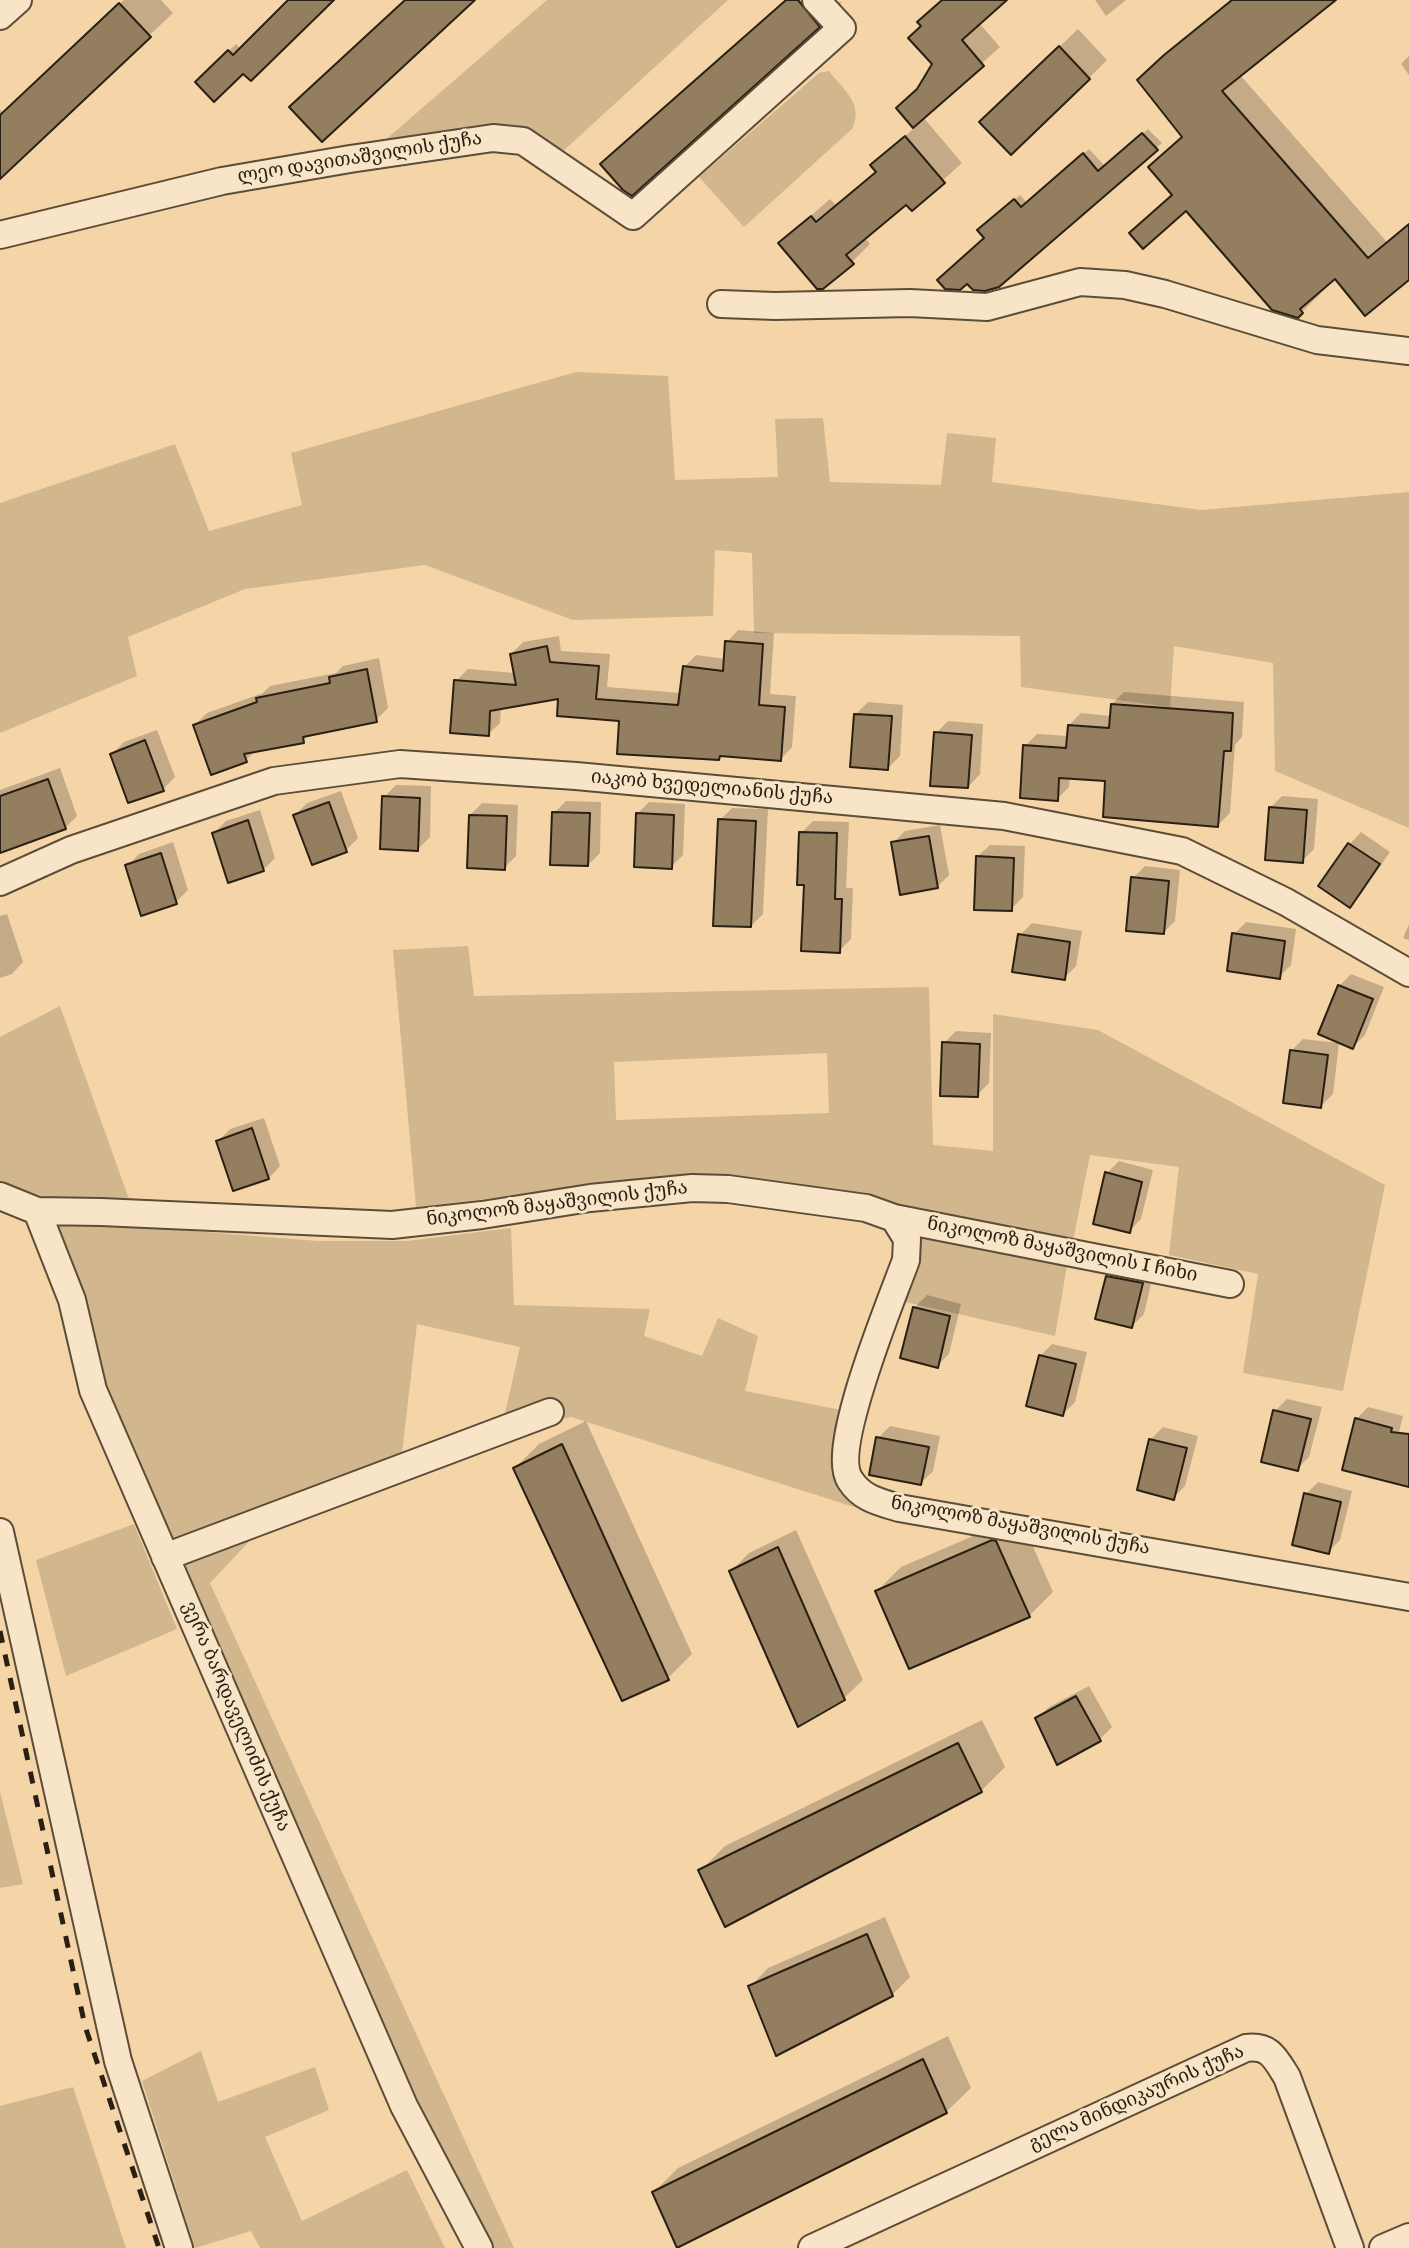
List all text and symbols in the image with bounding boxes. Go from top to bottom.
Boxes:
street label: ლეო დავითაშვილის ქუჩა [236,128,484,190]
street label: იაკობ ხვედელიანის ქუჩა [590,767,834,811]
street label: ნიკოლოზ მაყაშვილის ქუჩა [425,1178,689,1232]
street label: ნიკოლოზ მაყაშვილის I ჩიხი [925,1214,1199,1288]
street label: ნიკოლოზ მაყაშვილის ქუჩა [888,1493,1152,1561]
street label: ვერა ბარდაველიძის ქუჩა [176,1598,294,1836]
street label: გელა მინდიკაურის ქუჩა [1026,2041,1248,2157]

